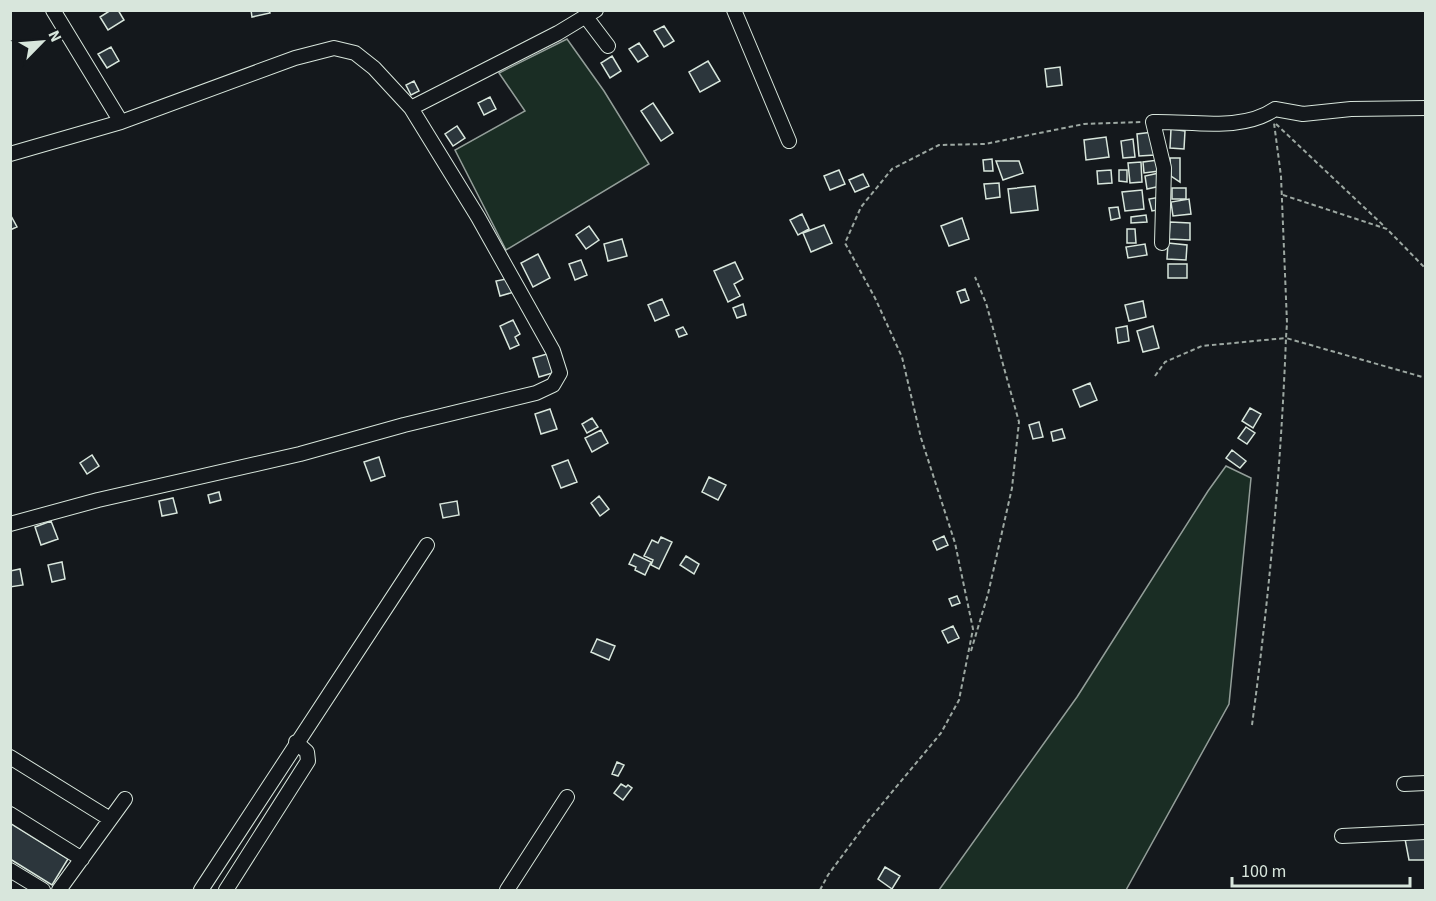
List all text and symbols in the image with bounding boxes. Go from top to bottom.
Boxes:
north arrow [12,12,72,72]
text: N [42,27,67,46]
scale bar [1232,850,1410,888]
text: 100 m [1241,859,1286,884]

